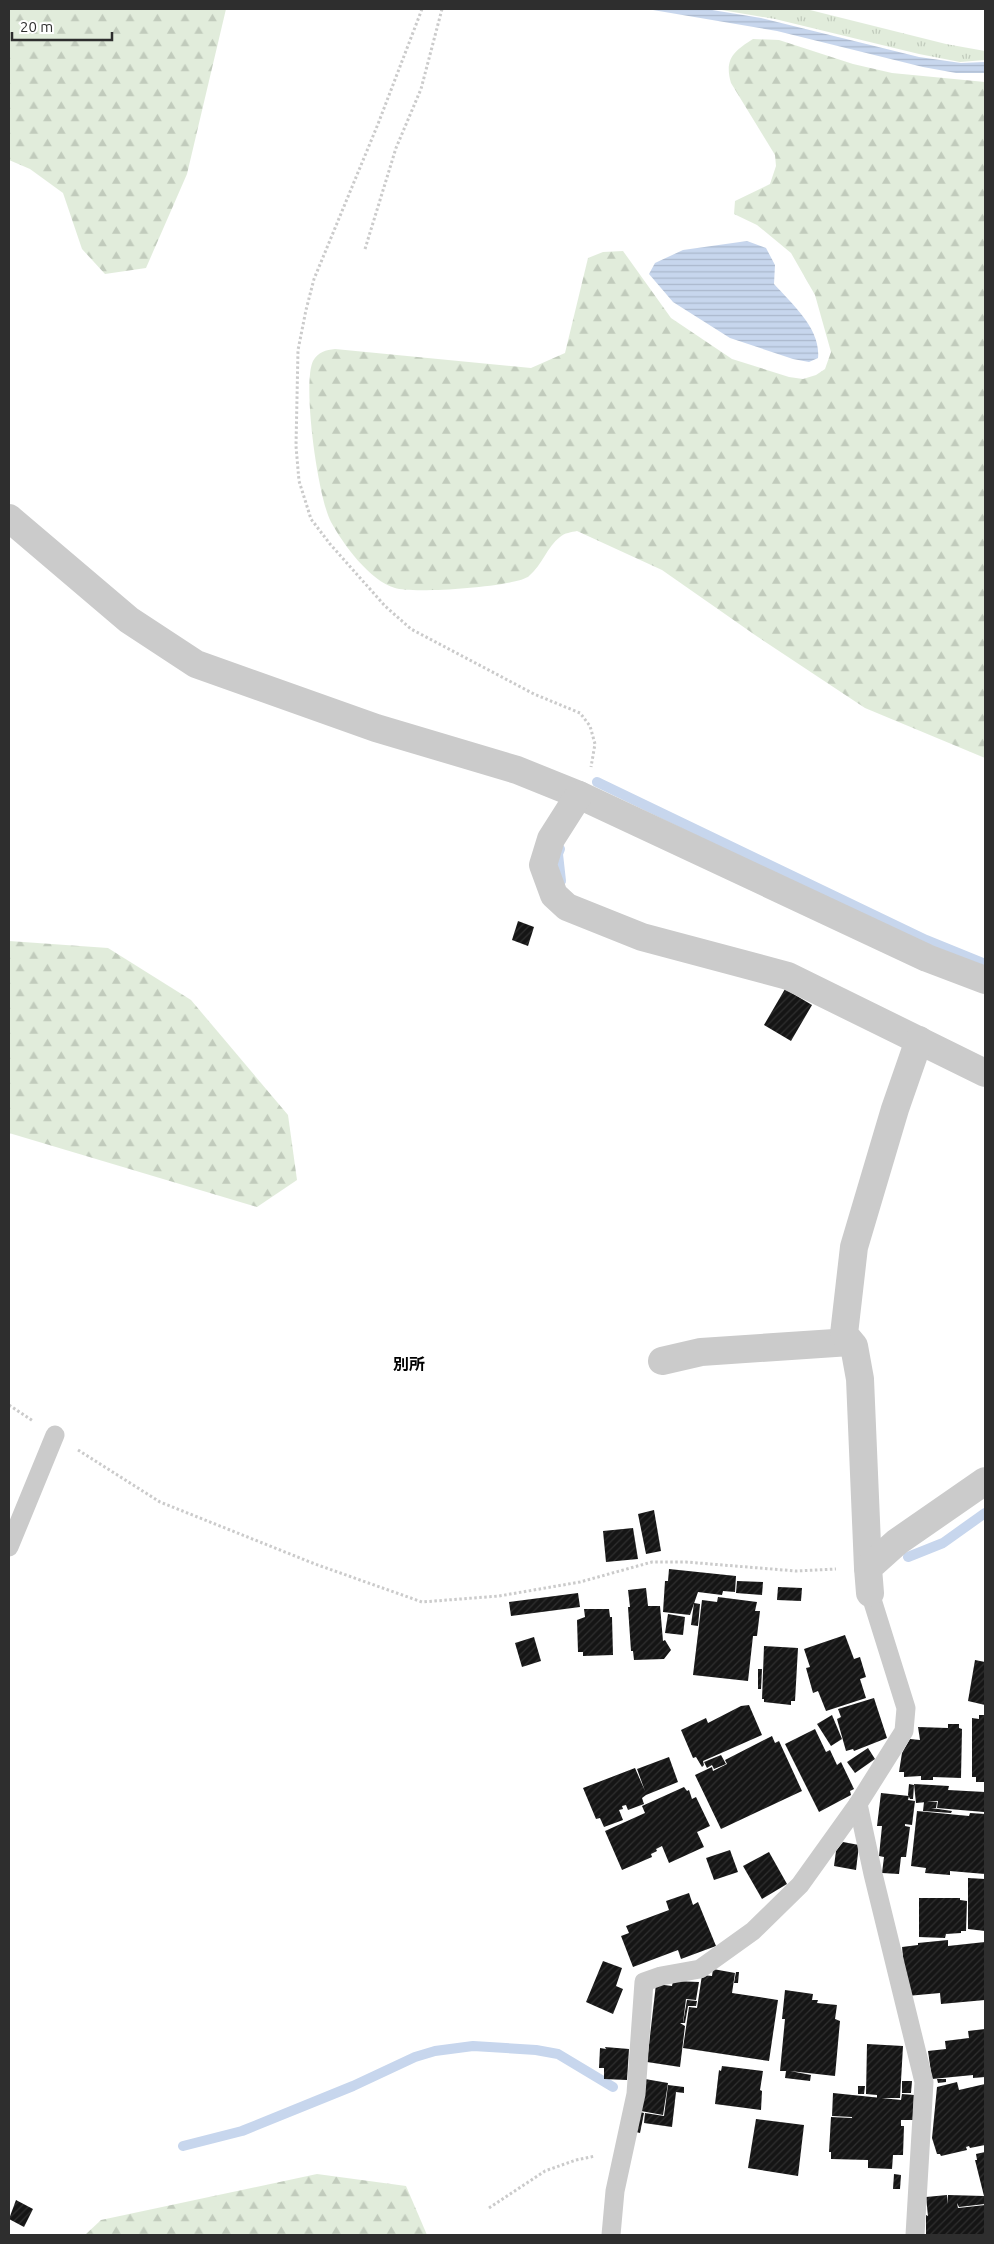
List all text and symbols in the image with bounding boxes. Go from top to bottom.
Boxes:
scale bar [12,10,112,42]
text: 20 m [20,18,53,35]
district label: 別所 [393,1355,425,1373]

